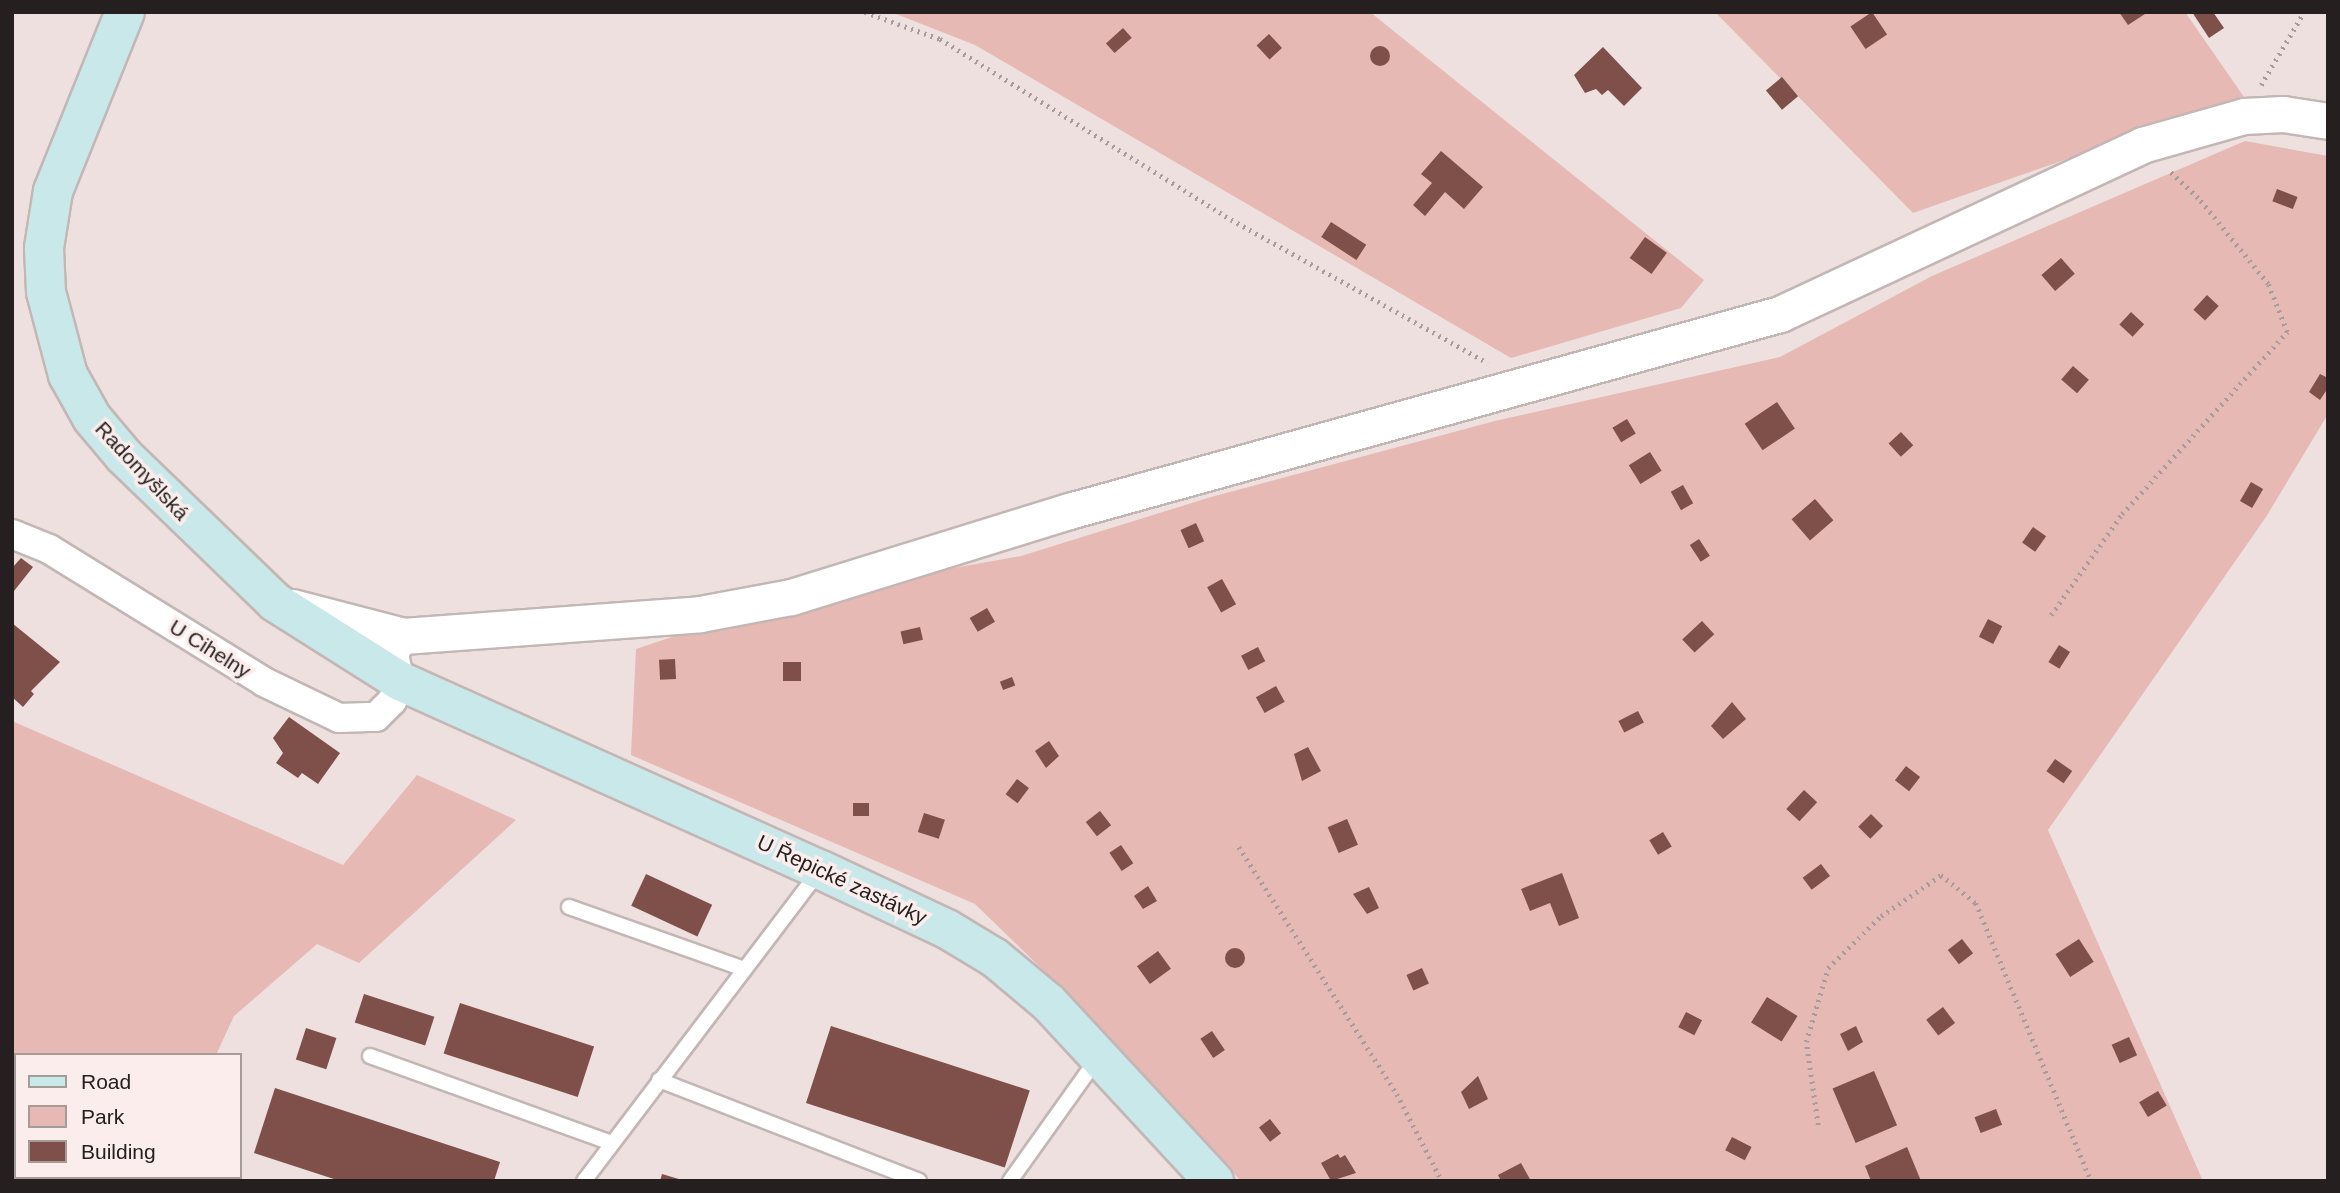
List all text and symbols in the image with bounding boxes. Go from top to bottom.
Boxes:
street label: Radomyšlská [90,416,194,526]
street label: U Cihelny [165,614,255,684]
street label: U Řepické zastávky [753,830,931,930]
legend [14,1053,242,1179]
text: Road [81,1070,131,1093]
text: Park [81,1105,124,1128]
text: Building [81,1140,156,1163]

